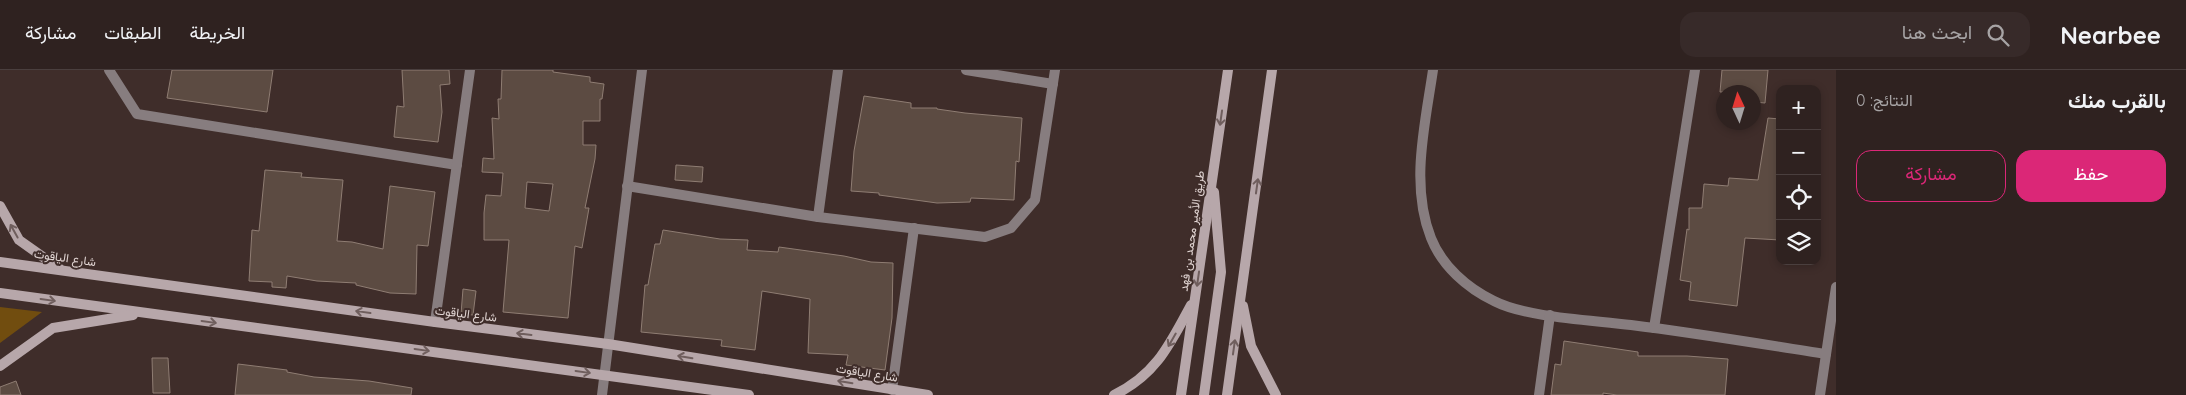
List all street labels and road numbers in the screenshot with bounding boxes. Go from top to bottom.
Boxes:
street label: طريق الأمير محمد بن فهد [1176,169,1208,292]
street label: شارع الياقوت [33,246,97,271]
street label: شارع الياقوت [434,302,498,327]
street label: شارع الياقوت [835,360,899,387]

